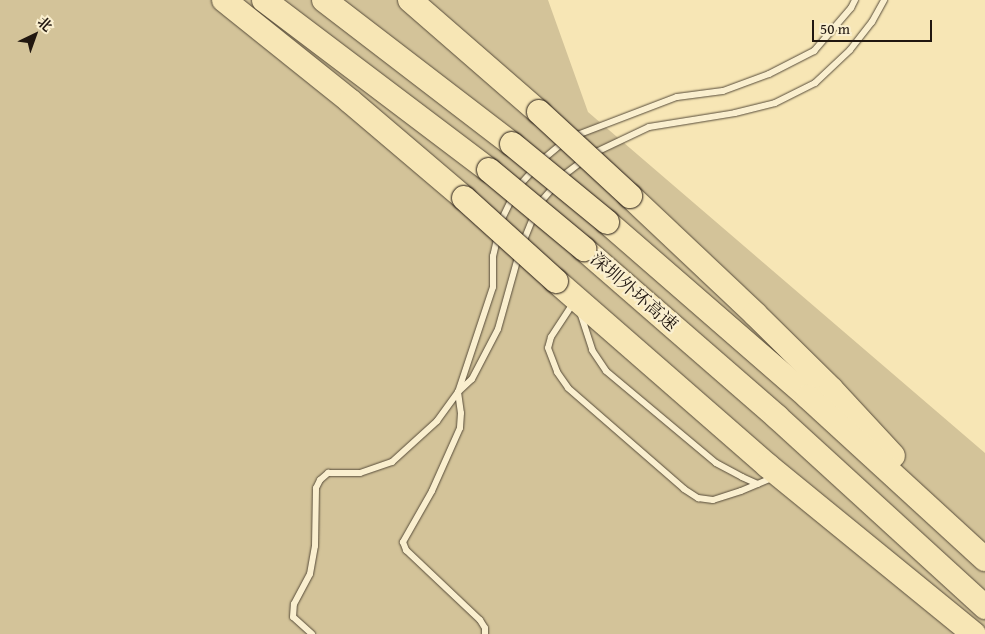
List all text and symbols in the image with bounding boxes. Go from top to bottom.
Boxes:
north arrow [10,10,60,60]
scale bar [815,10,935,42]
text: 北 [33,12,57,36]
text: 50 m [820,18,850,39]
street label: 深圳外环高速 [586,248,682,336]

